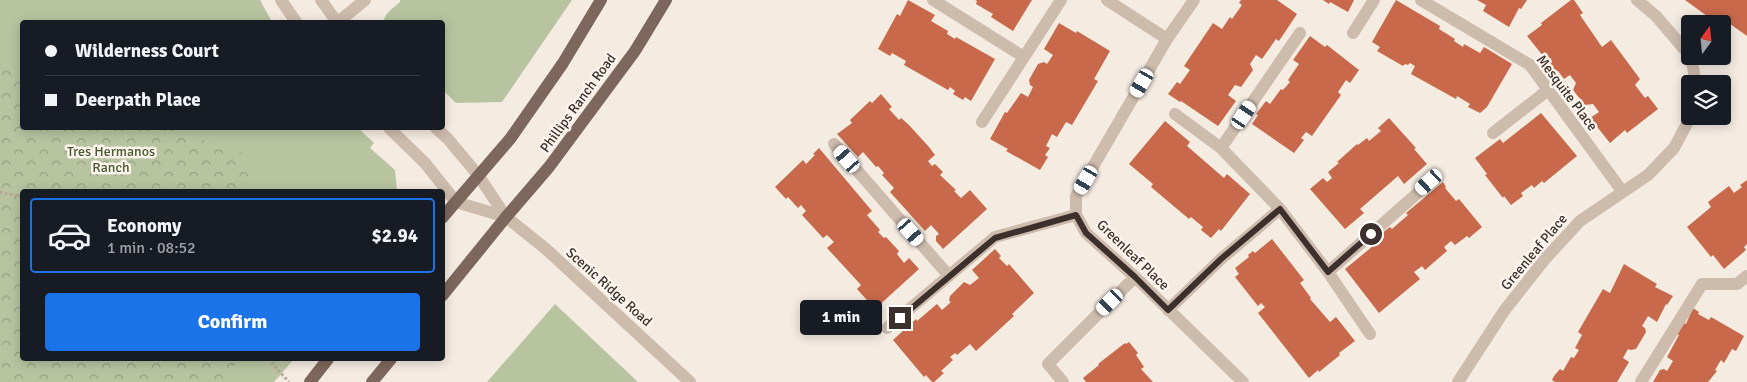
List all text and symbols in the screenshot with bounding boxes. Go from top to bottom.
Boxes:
north arrow [1681,15,1731,65]
map controls [1681,15,1731,125]
text: Wilderness Court [75,39,219,63]
street label: Phillips Ranch Road [536,50,620,156]
street label: Mesquite Place [1533,52,1601,134]
car [1128,66,1155,100]
button: layers [1681,75,1731,125]
text: Deerpath Place [75,88,201,112]
car [1229,98,1258,132]
park label: Tres Hermanos Ranch [67,143,155,176]
car [831,143,862,175]
car [1072,163,1099,197]
car [1412,166,1445,198]
street label: Greenleaf Place [1497,211,1571,293]
icon: car [47,213,92,258]
text: Economy [107,214,181,238]
car [895,216,926,248]
street label: Greenleaf Place [1093,216,1173,294]
route start [1360,223,1382,245]
text: $2.94 [372,224,418,248]
text: 1 min · 08:52 [107,238,196,258]
street label: Scenic Ridge Road [563,244,655,330]
car [1094,286,1125,318]
button: Confirm [45,293,420,351]
callout: 1 min [800,300,882,336]
text: 1 min [822,307,860,327]
route end [889,307,911,329]

